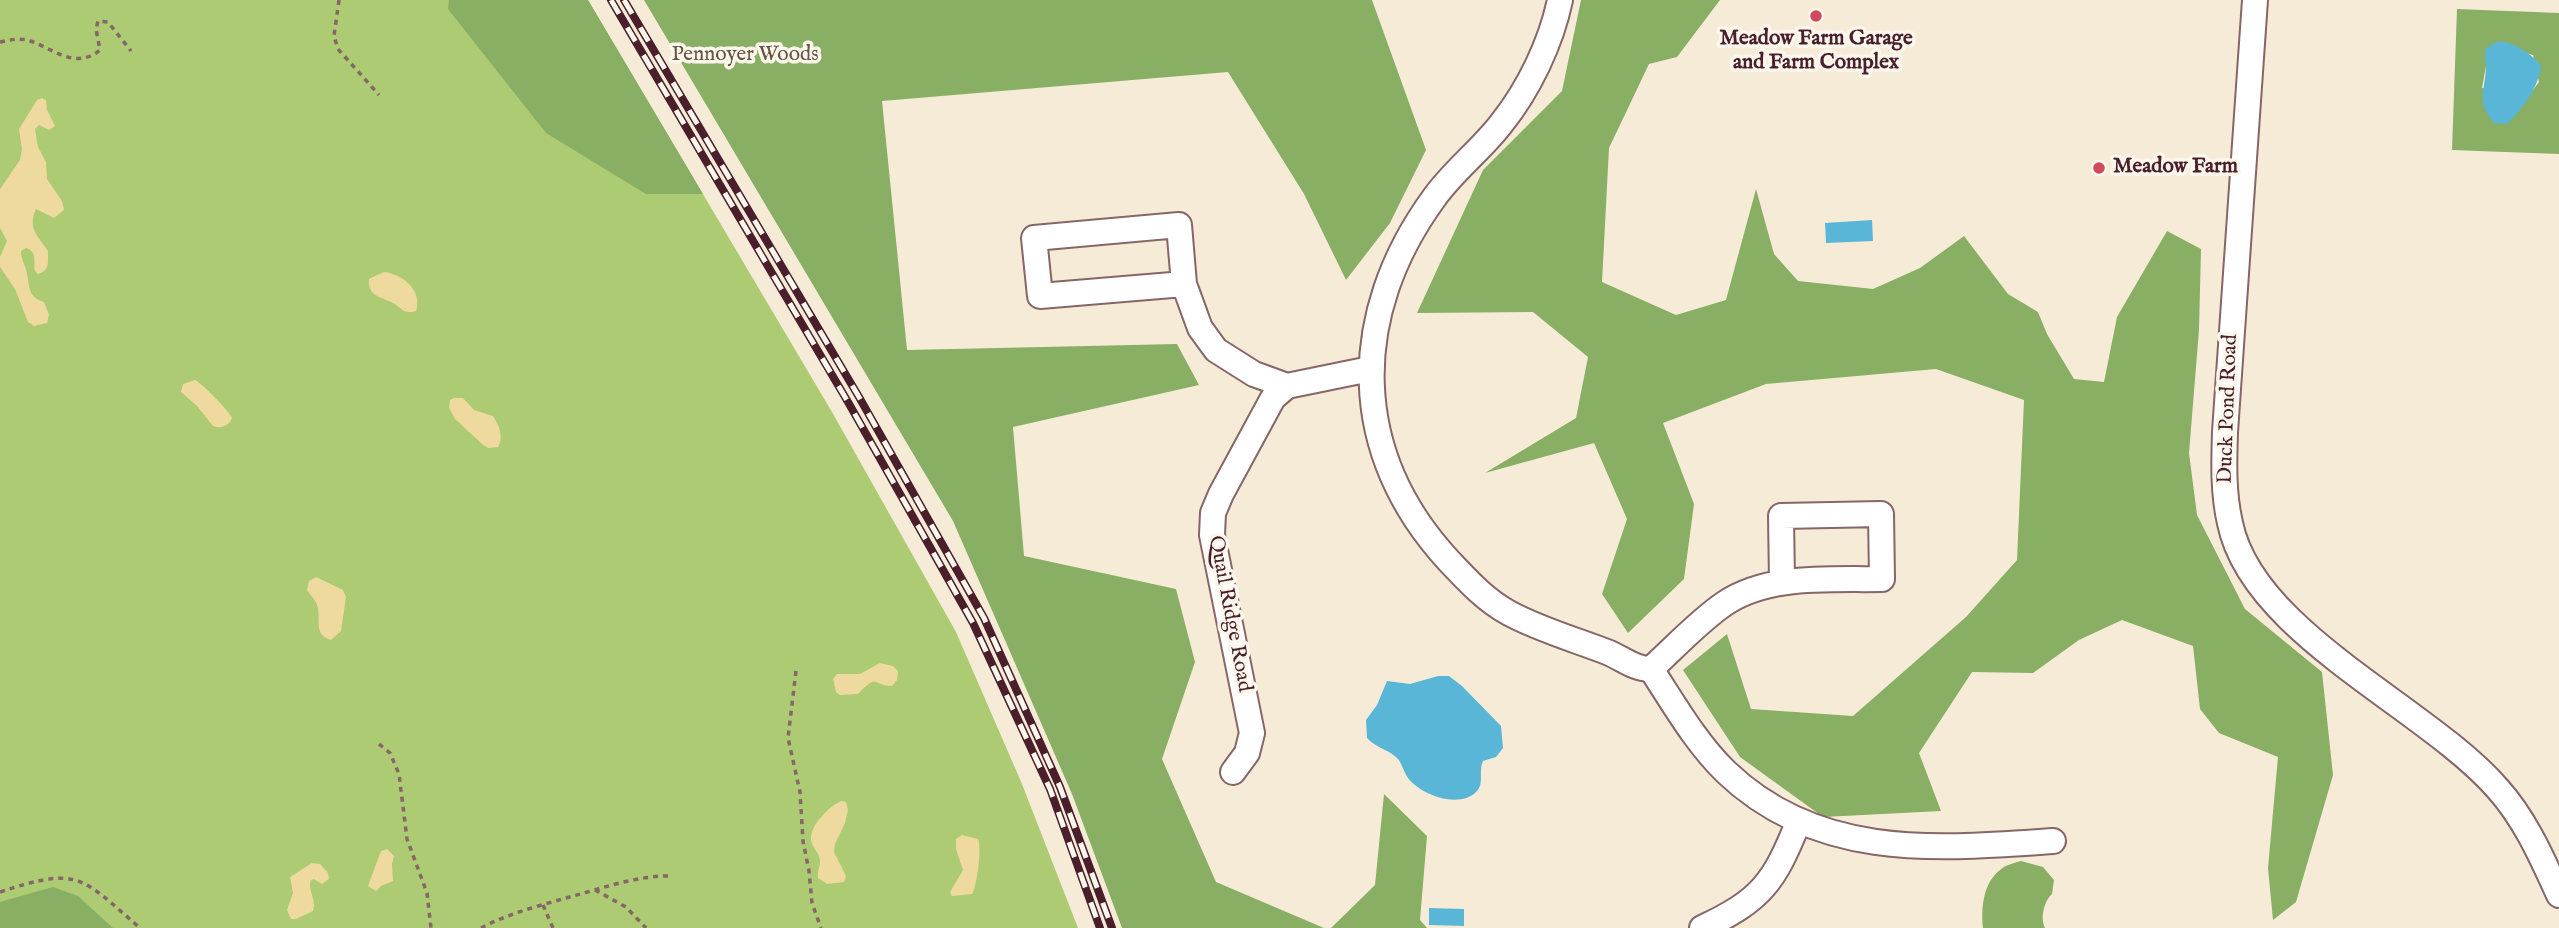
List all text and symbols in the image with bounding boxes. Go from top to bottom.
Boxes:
marker: Meadow Farm Garage and Farm Complex [1808,8,1824,24]
place label: Meadow Farm Garage and Farm Complex [1719,27,1913,77]
park label: Pennoyer Woods [671,43,819,69]
place label: Meadow Farm [2113,155,2238,181]
marker: Meadow Farm [2091,160,2107,176]
street label: Duck Pond Road [2214,334,2244,484]
street label: Quail Ridge Road [1201,534,1257,694]

